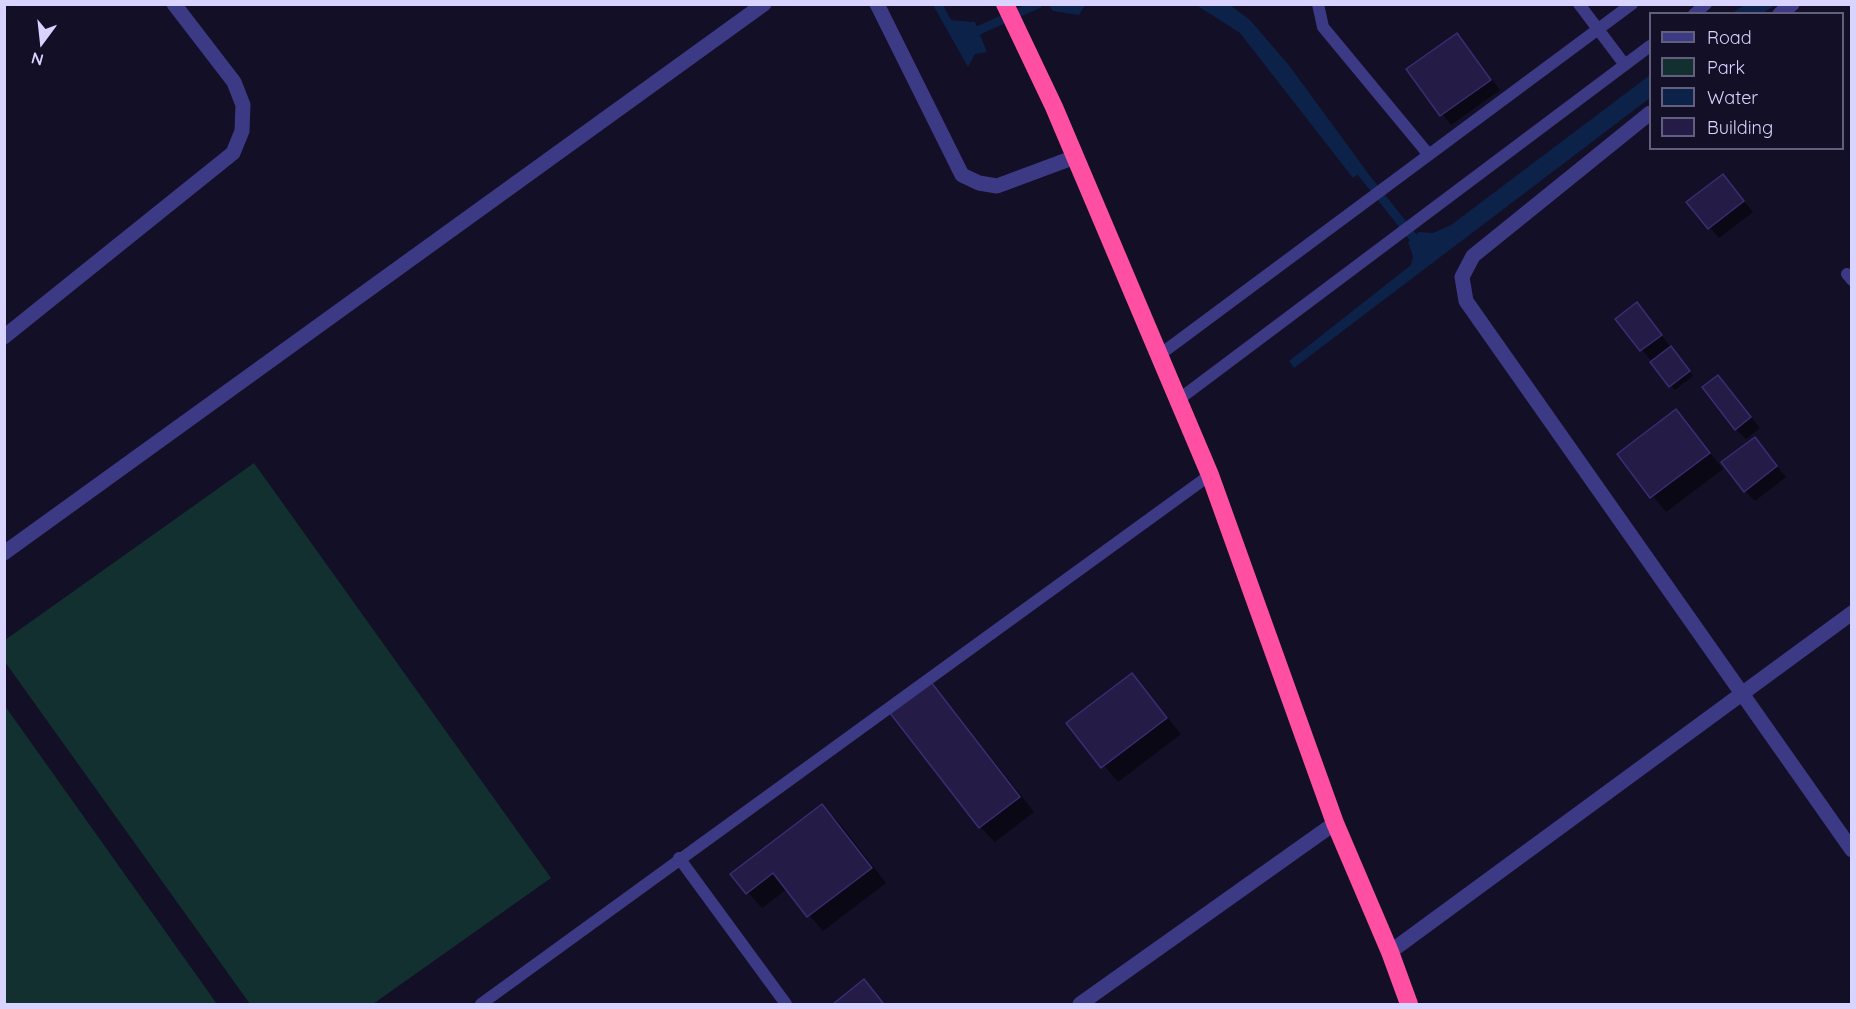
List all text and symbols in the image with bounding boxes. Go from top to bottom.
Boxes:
north arrow [12,12,72,72]
legend [1649,12,1844,150]
text: Road [1707,26,1752,49]
text: N [29,48,46,71]
text: Park [1707,56,1745,79]
text: Water [1707,86,1758,109]
text: Building [1707,116,1773,139]

